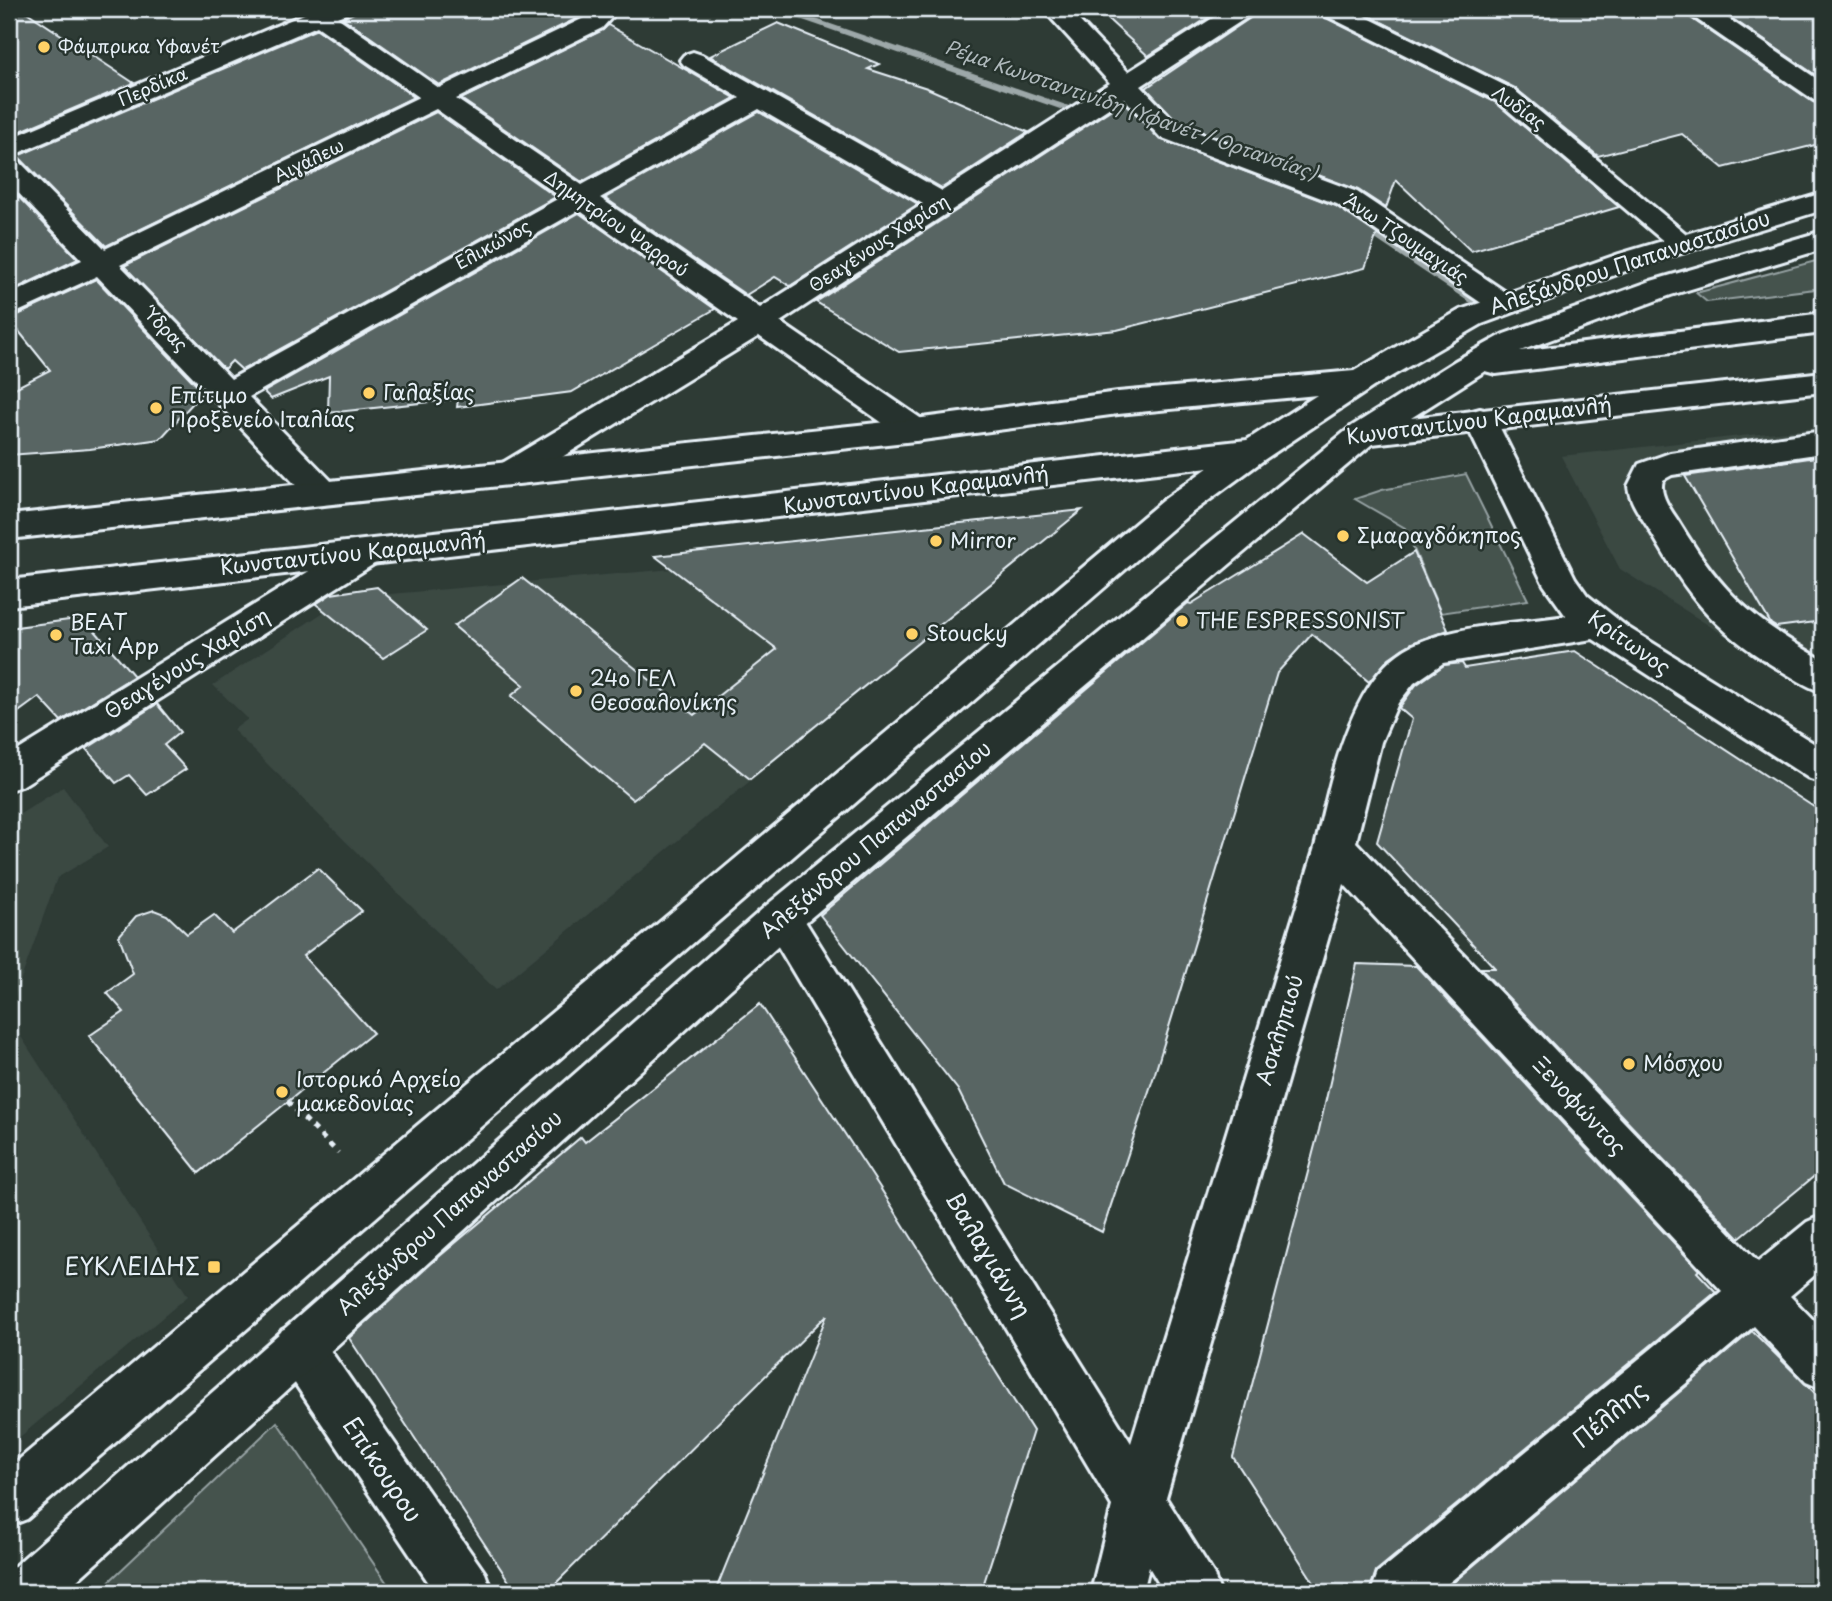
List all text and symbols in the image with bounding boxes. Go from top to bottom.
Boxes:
place label: Φάμπρικα Υφανέτ [58,32,220,59]
water label: Ρέμα Κωνσταντινίδη (Υφανέτ / Ορτανσίας) [941,32,1323,187]
marker: Φάμπρικα Υφανέτ [36,39,52,55]
street label: Περδίκα [114,59,191,112]
street label: Λυδίας [1487,78,1552,136]
street label: Αιγάλεω [269,131,348,188]
street label: Δημητρίου Ψαρρού [539,163,694,283]
street label: Άνω Τζουμαγιάς [1339,186,1474,289]
street label: Θεαγένους Χαρίση [803,187,954,298]
street label: Αλεξάνδρου Παπαναστασίου [1485,201,1774,322]
street label: Ελικώνος [449,212,535,276]
street label: Ύδρας [137,299,195,357]
place label: Γαλαξίας [383,375,475,407]
place label: Επίτιμο Προξενείο Ιταλίας [170,378,355,434]
marker: Γαλαξίας [361,385,377,401]
street label: Κωνσταντίνου Καραμανλή [1344,387,1613,451]
marker: Επίτιμο Προξενείο Ιταλίας [148,400,164,416]
street label: Κωνσταντίνου Καραμανλή [781,456,1050,520]
place label: Σμαραγδόκηπος [1357,518,1521,550]
street label: Κωνσταντίνου Καραμανλή [218,522,487,582]
place label: Mirror [950,523,1016,555]
marker: Σμαραγδόκηπος [1335,528,1351,544]
marker: Mirror [928,533,944,549]
street label: Θεαγένους Χαρίση [97,599,275,726]
street label: Κρίτωνος [1582,601,1678,682]
place label: THE ESPRESSONIST [1196,603,1406,635]
place label: ΒΕΑΤ Taxi App [70,605,159,661]
marker: THE ESPRESSONIST [1174,613,1190,629]
place label: Stoucky [926,616,1008,648]
marker: Stoucky [904,626,920,642]
marker: ΒΕΑΤ Taxi App [48,627,64,643]
place label: 24ο ΓΕΛ Θεσσαλονίκης [590,661,737,717]
marker: 24ο ΓΕΛ Θεσσαλονίκης [568,683,584,699]
street label: Αλεξάνδρου Παπαναστασίου [752,732,997,945]
street label: Ασκληπιού [1246,970,1310,1089]
place label: Μόσχου [1643,1046,1723,1078]
street label: Ξενοφώντος [1526,1048,1635,1161]
marker: Μόσχου [1621,1056,1637,1072]
place label: Ιστορικό Αρχείο μακεδονίας [296,1062,461,1118]
marker: Ιστορικό Αρχείο μακεδονίας [274,1084,290,1100]
street label: Αλεξάνδρου Παπαναστασίου [329,1101,568,1322]
street label: Βαλαγιάννη [938,1184,1042,1324]
place label: ΕΥΚΛΕΙΔΗΣ [64,1247,200,1283]
marker: ΕΥΚΛΕΙΔΗΣ [206,1259,222,1275]
street label: Πέλλης [1564,1372,1654,1455]
street label: Επίκουρου [335,1409,432,1529]

